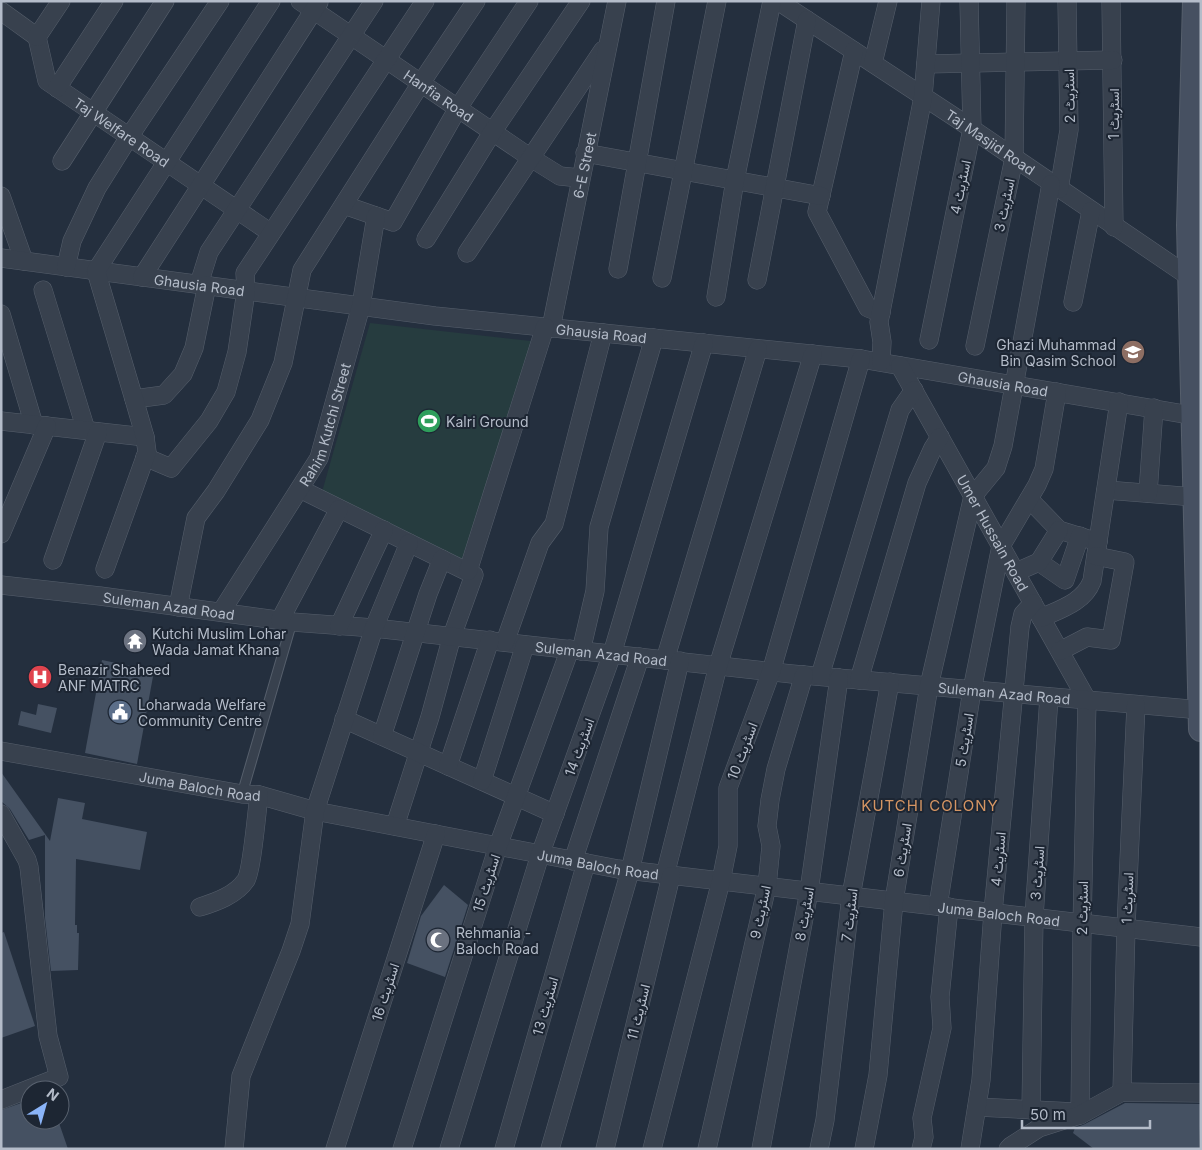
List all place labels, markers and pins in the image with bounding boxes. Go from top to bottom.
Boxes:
place label: Ghazi Muhammad Bin Qasim School [996,336,1116,369]
school or university icon: Ghazi Muhammad Bin Qasim School [1120,339,1146,365]
sports icon: Kalri Ground [416,408,442,434]
place label: Kalri Ground [446,413,528,430]
place label: Kutchi Muslim Lohar Wada Jamat Khana [152,625,286,658]
temple icon: Kutchi Muslim Lohar Wada Jamat Khana [122,628,148,654]
place label: Benazir Shaheed ANF MATRC [58,661,170,694]
hospital icon: Benazir Shaheed ANF MATRC [27,664,53,690]
place label: Loharwada Welfare Community Centre [138,696,266,729]
public building icon: Loharwada Welfare Community Centre [107,699,133,725]
place label: Rehmania - Baloch Road [456,924,539,957]
mosque icon: Rehmania - Baloch Road [425,927,451,953]

